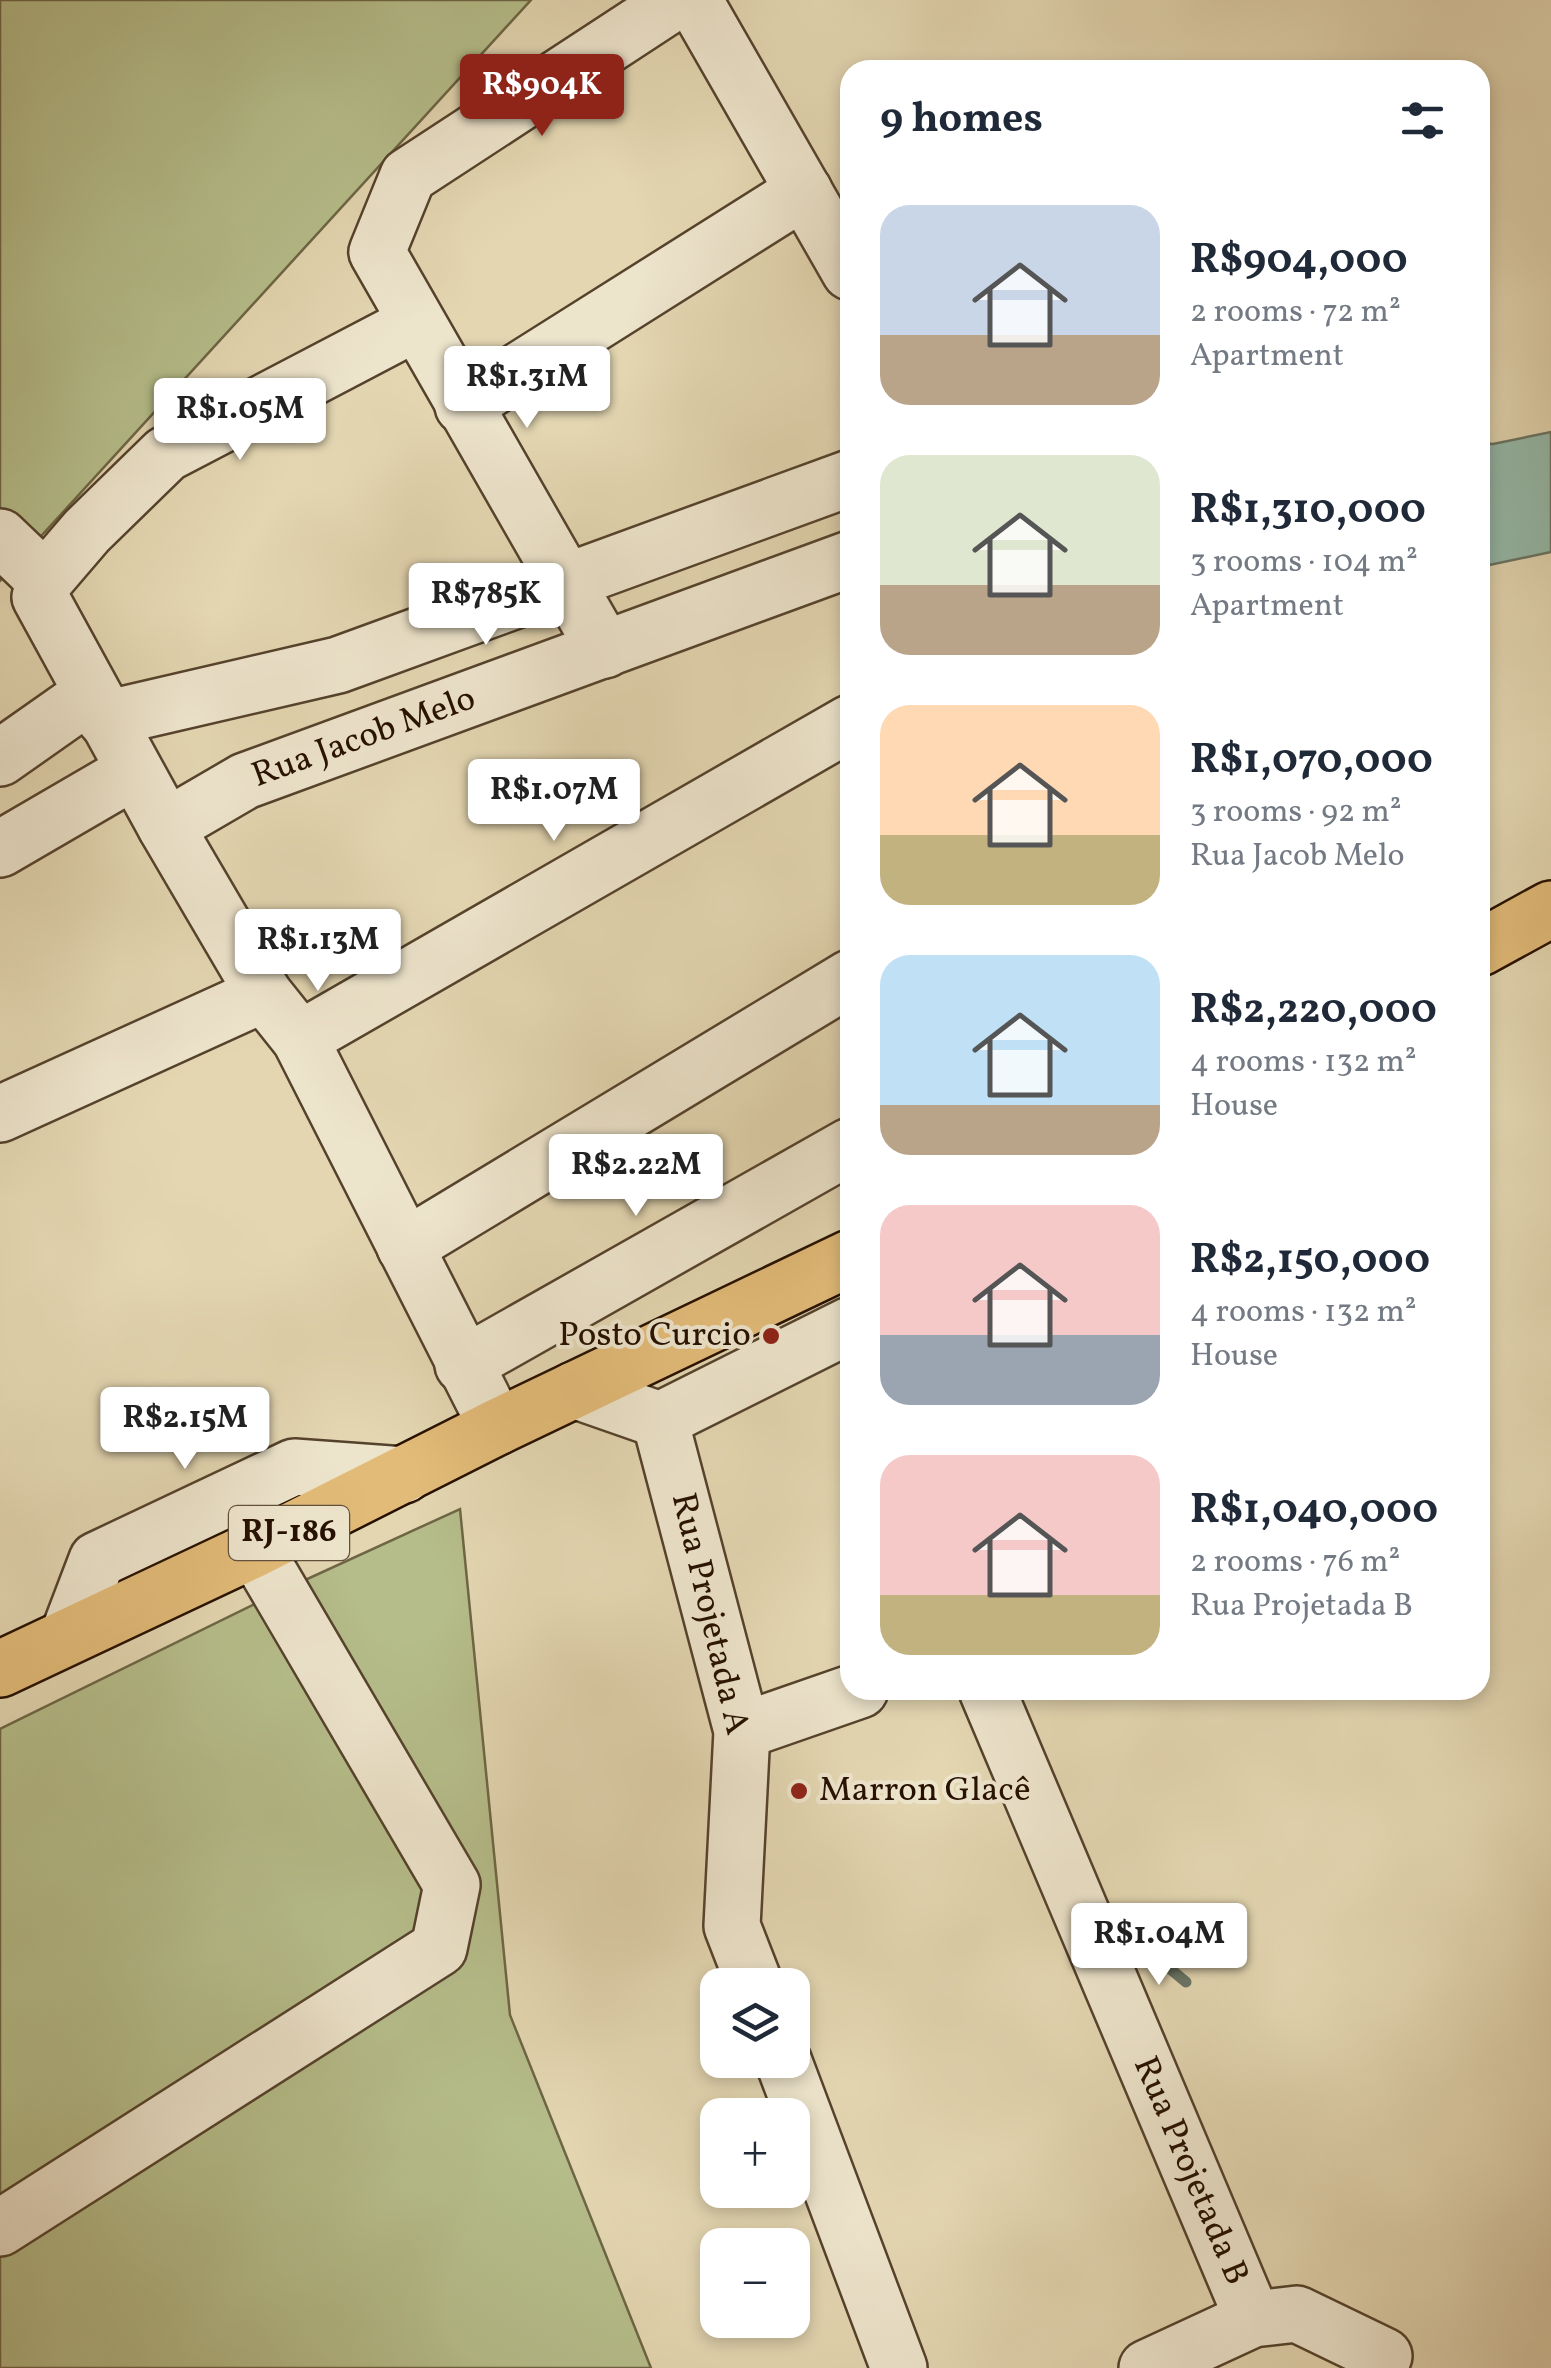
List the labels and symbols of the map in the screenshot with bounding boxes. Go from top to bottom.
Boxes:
pin: R$904K [461,54,623,139]
pin: R$1.31M [435,346,619,431]
pin: R$1.05M [148,378,332,463]
pin: R$785K [405,563,567,648]
street label: Rua Jacob Melo [246,675,482,801]
pin: R$1.07M [462,759,646,844]
pin: R$1.13M [226,909,410,994]
pin: R$2.22M [544,1134,728,1219]
place label: Posto Curcio [558,1312,751,1360]
marker: Posto Curcio [760,1325,782,1347]
pin: R$2.15M [93,1387,277,1472]
street label: Rua Projetada A [658,1488,760,1740]
road number: RJ-186 [229,1506,349,1560]
place label: Marron Glacê [819,1767,1031,1815]
marker: Marron Glacê [788,1780,810,1802]
pin: R$1.04M [1067,1903,1251,1988]
street label: Rua Projetada B [1120,2049,1260,2293]

